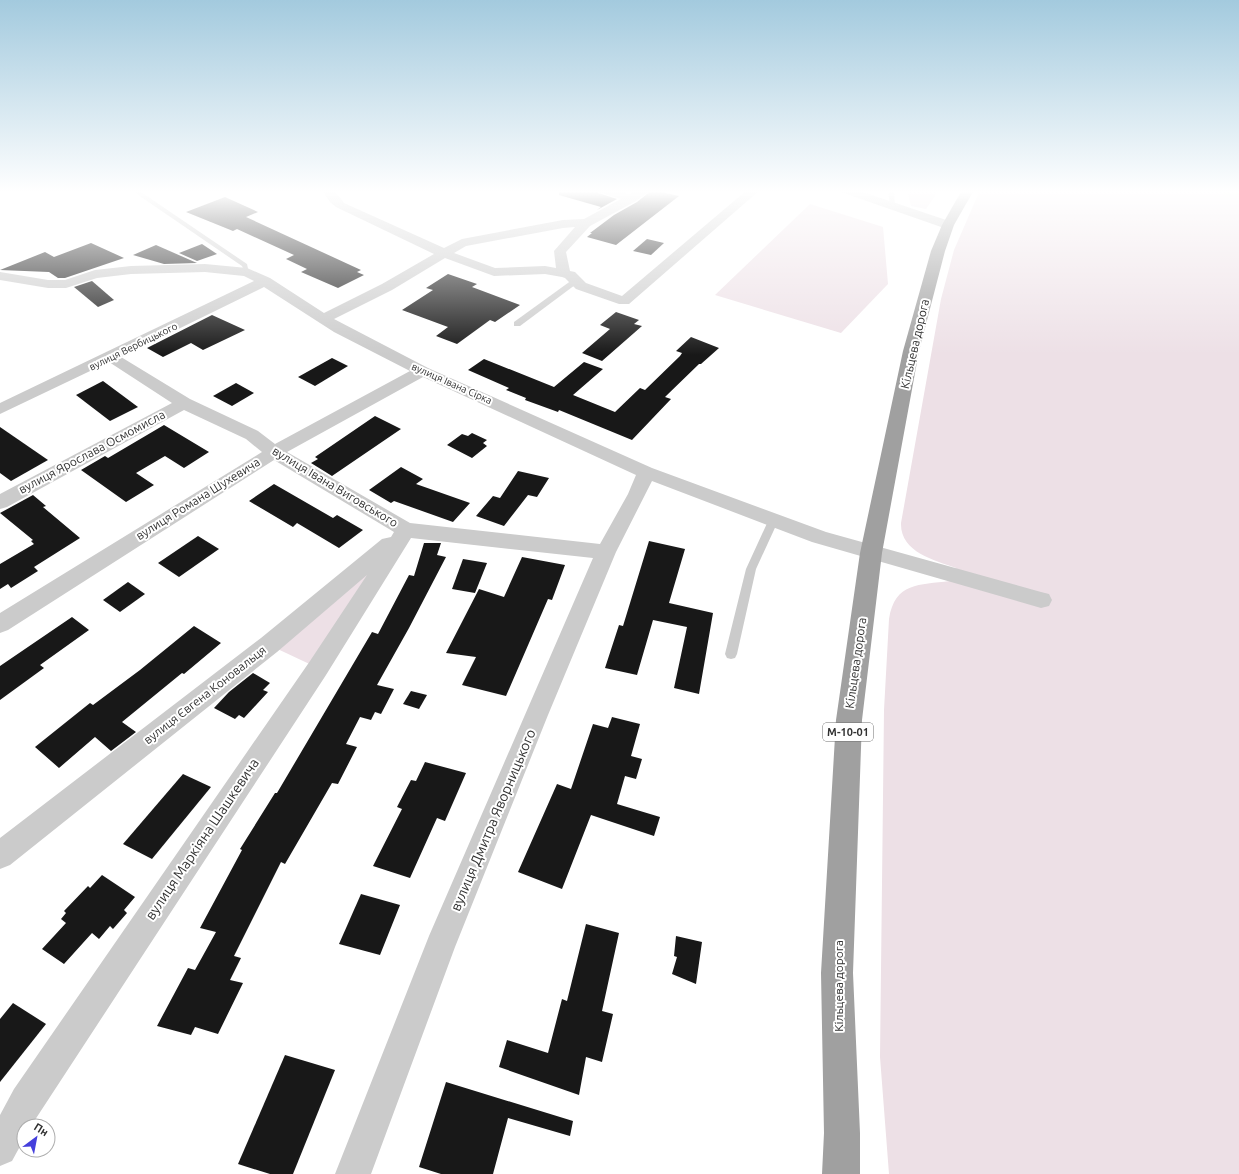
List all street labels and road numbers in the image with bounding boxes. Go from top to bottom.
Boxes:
street label: Кільцева дорога [898,298,931,390]
street label: вулиця Вербицького [87,320,179,373]
street label: вулиця Івана Сірка [410,361,494,406]
street label: вулиця Ярослава Осмомисла [16,407,167,496]
street label: вулиця Івана Виговського [270,444,400,529]
street label: вулиця Романа Шухевича [133,455,262,542]
street label: Кільцева дорога [843,617,868,709]
street label: вулиця Євгена Коновальця [141,643,268,746]
road number: М-10-01 [823,723,873,741]
street label: вулиця Дмитра Яворницького [447,727,539,913]
street label: вулиця Маркіяна Шашкевича [142,755,262,923]
street label: Кільцева дорога [832,940,845,1032]

